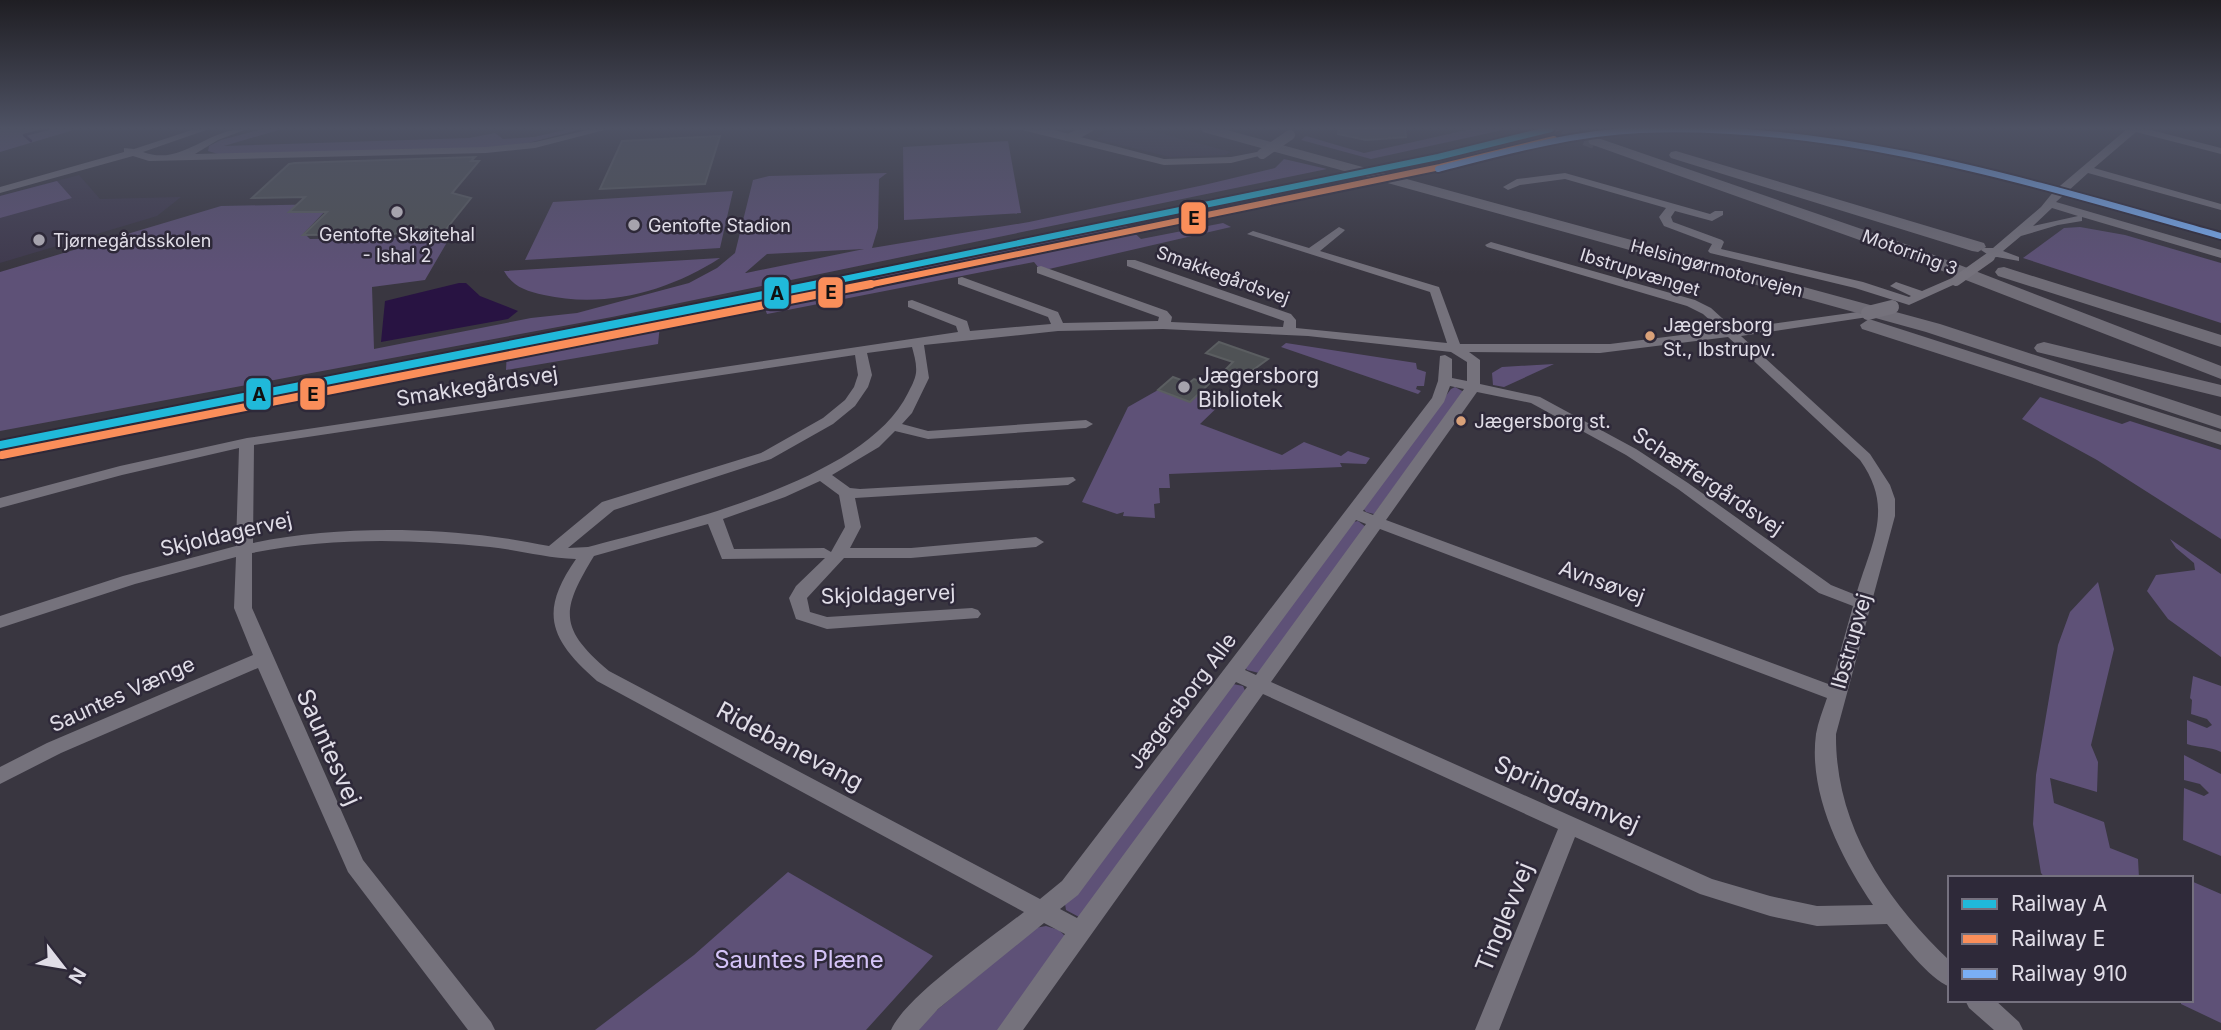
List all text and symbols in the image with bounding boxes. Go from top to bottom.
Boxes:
line badge: E [1180,201,1207,235]
marker: Gentofte Skøjtehal - Ishal 2 [389,204,405,220]
text: E [1188,207,1200,230]
place label: Gentofte Stadion [648,215,791,236]
marker: Gentofte Stadion [626,217,642,233]
place label: Gentofte Skøjtehal - Ishal 2 [319,224,475,266]
street label: Motorring 3 [1859,225,1961,279]
place label: Tjørnegårdsskolen [53,230,211,251]
marker: Tjørnegårdsskolen [31,232,47,248]
street label: Helsingørmotorvejen [1629,235,1805,301]
street label: Smakkegårdsvej [1154,241,1292,309]
street label: Ibstrupvænget [1578,244,1702,300]
line badge: A [763,276,790,310]
line badge: E [817,276,844,309]
text: E [825,281,837,304]
text: A [770,282,784,305]
place label: Jægersborg St., Ibstrupv. [1663,314,1776,361]
marker: Jægersborg St., Ibstrupv. [1643,329,1657,343]
street label: Smakkegårdsvej [394,361,560,411]
place label: Jægersborg Bibliotek [1198,363,1319,412]
line badge: A [245,377,272,411]
line badge: E [299,377,326,411]
marker: Jægersborg Bibliotek [1176,379,1192,395]
text: A [252,383,266,406]
text: E [307,383,319,406]
place label: Jægersborg st. [1474,410,1611,433]
marker: Jægersborg st. [1454,414,1468,428]
street label: Schæffergårdsvej [1628,421,1788,541]
street label: Skjoldagervej [158,507,294,561]
street label: Avnsøvej [1556,555,1648,609]
street label: Skjoldagervej [820,579,956,609]
street label: Ibstrupvej [1825,590,1877,692]
street label: Jægersborg Alle [1123,628,1241,774]
street label: Sauntes Vænge [46,651,198,737]
street label: Sauntesvej [290,684,368,810]
street label: Ridebanevang [712,695,868,797]
street label: Springdamvej [1490,749,1644,839]
street label: Tinglevvej [1469,858,1539,976]
legend [1948,876,2193,1002]
text: Railway A [2011,891,2107,916]
text: Railway E [2011,926,2105,951]
north arrow [28,932,98,1002]
park label: Sauntes Plæne [714,945,884,974]
text: Railway 910 [2011,961,2128,986]
text: N [64,963,91,988]

